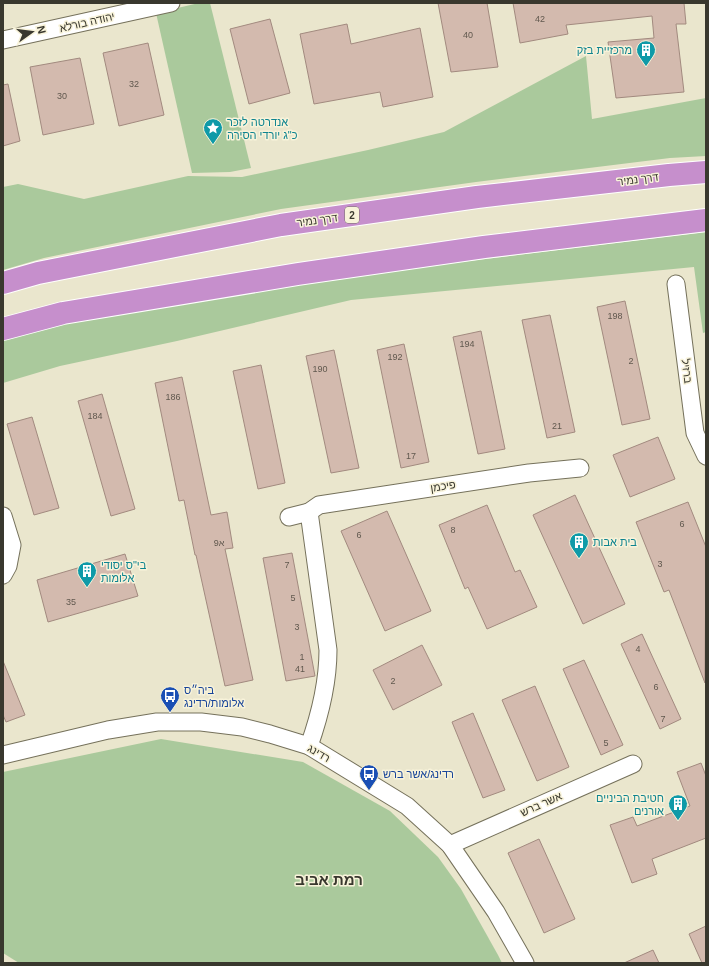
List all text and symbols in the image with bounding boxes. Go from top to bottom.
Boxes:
street label: יהודה בורלא [58,10,116,34]
north arrow [12,12,52,52]
house number: 42 [535,14,545,24]
text: N [35,24,48,35]
house number: 40 [463,30,473,40]
building icon: מרכזיית בזק [635,39,657,67]
place label: מרכזיית בזק [577,44,632,56]
house number: 32 [129,79,139,89]
house number: 30 [57,91,67,101]
place label: אנדרטה לזכר כ"ג יורדי הסירה [227,116,298,141]
place icon: אנדרטה לזכר כ"ג יורדי הסירה [202,117,224,145]
street label: דרך נמיר [617,171,659,187]
road number: 2 [345,207,359,223]
street label: דרך נמיר [296,211,338,229]
house number: 198 [607,311,623,321]
house number: 194 [459,339,475,349]
house number: 192 [387,352,403,362]
house number: 2 [628,356,634,366]
street label: ברזיל [680,358,695,385]
house number: 190 [312,364,328,374]
house number: 186 [165,392,181,402]
house number: 184 [87,411,103,421]
house number: 21 [552,421,562,431]
house number: 17 [406,451,416,461]
street label: פיכמן [429,478,457,494]
house number: 6 [679,519,685,529]
house number: 8 [450,525,456,535]
house number: 6 [356,530,362,540]
building icon: בית אבות [568,531,590,559]
place label: בית אבות [593,536,637,548]
house number: 9א [214,538,225,548]
place label: בי"ס יסודי אלומות [101,559,147,584]
house number: 3 [657,559,663,569]
building icon: בי"ס יסודי אלומות [76,560,98,588]
house number: 7 [284,560,290,570]
house number: 5 [290,593,296,603]
house number: 35 [66,597,76,607]
house number: 3 [294,622,300,632]
house number: 4 [635,644,641,654]
house number: 1 [299,652,305,662]
house number: 41 [295,664,305,674]
house number: 2 [390,676,396,686]
house number: 6 [653,682,659,692]
place label: ביה״ס אלומות/רדינג [184,684,244,709]
bus stop icon: ביה״ס אלומות/רדינג [159,685,181,713]
house number: 7 [660,714,666,724]
house number: 5 [603,738,609,748]
street label: רדינג [306,742,332,764]
bus stop icon: רדינג/אשר ברש [358,763,380,791]
place label: רדינג/אשר ברש [383,768,454,780]
street label: אשר ברש [518,790,564,818]
place label: חטיבת הביניים אורנים [596,792,664,817]
building icon: חטיבת הביניים אורנים [667,793,689,821]
district label: רמת אביב [295,871,363,888]

